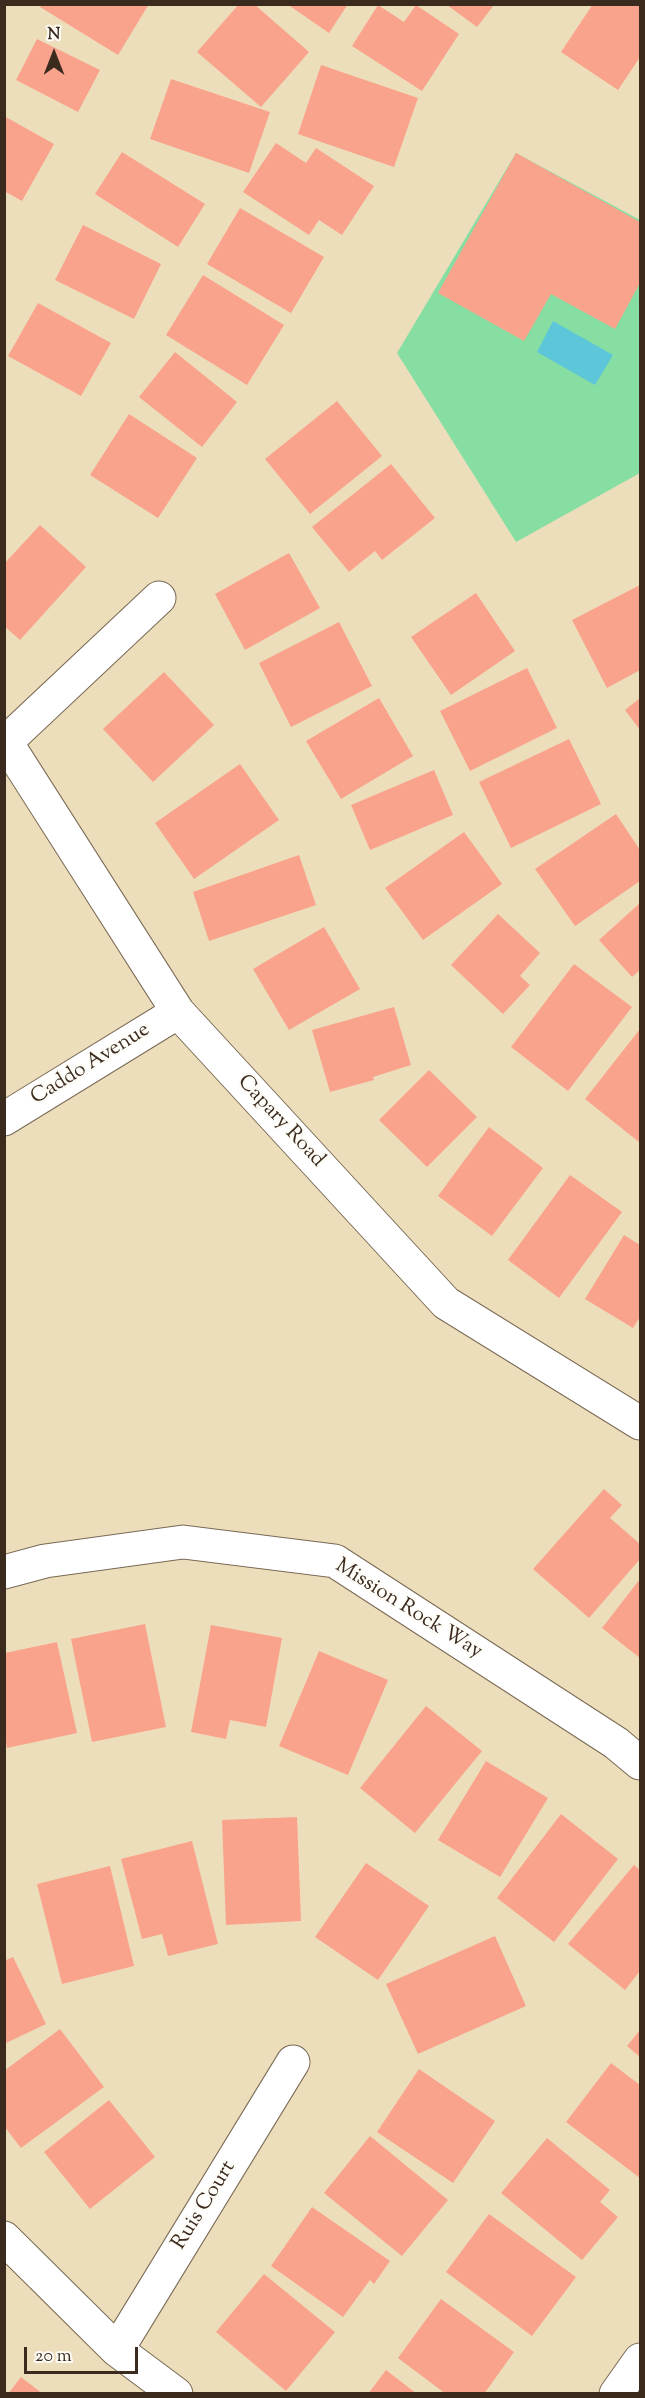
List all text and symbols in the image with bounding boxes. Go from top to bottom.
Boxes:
north arrow [24,24,84,84]
text: N [48,24,60,47]
street label: Caddo Avenue [27,1018,155,1112]
street label: Capary Road [231,1071,329,1173]
street label: Mission Rock Way [330,1554,486,1666]
street label: Ruis Court [168,2157,242,2255]
scale bar [27,2335,141,2373]
text: 20 m [35,2344,72,2370]

